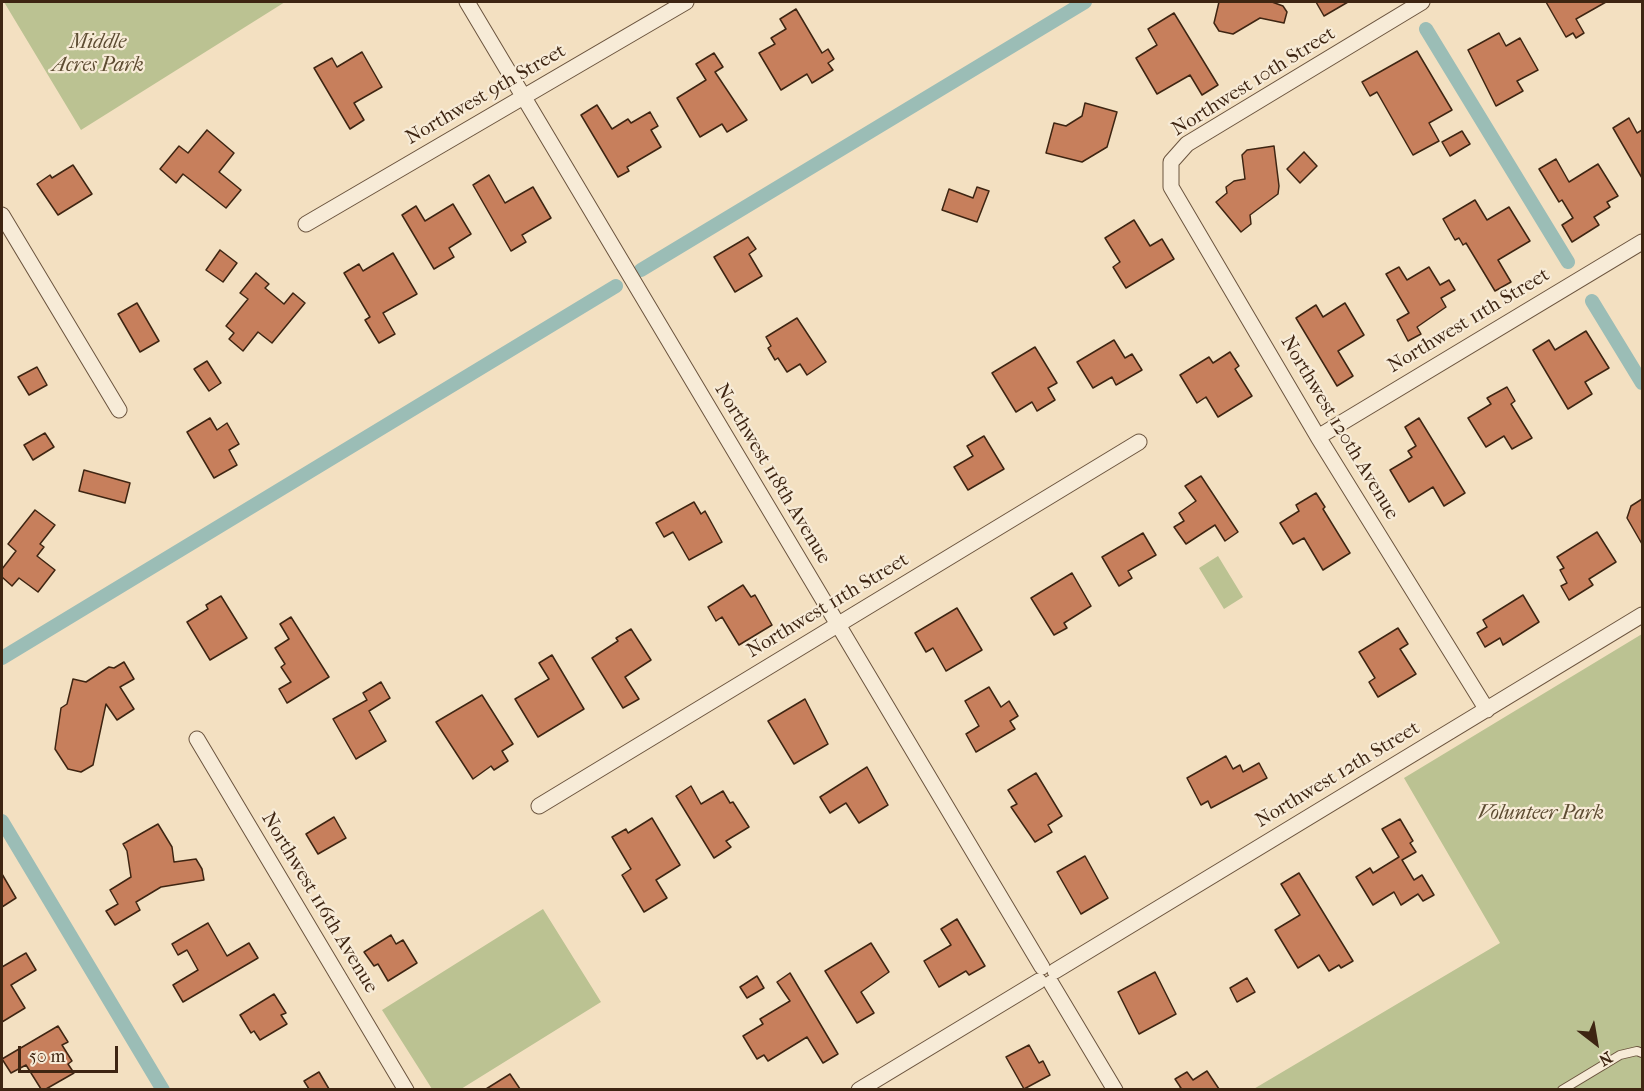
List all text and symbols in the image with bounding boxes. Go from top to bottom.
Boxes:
street label: Northwest 10th Street [1168,22,1340,142]
park label: Middle Acres Park [52,31,144,78]
street label: Northwest 9th Street [402,39,570,151]
street label: Northwest 11th Street [1384,263,1554,379]
street label: Northwest 120th Avenue [1275,332,1403,524]
street label: Northwest 118th Avenue [709,379,835,569]
street label: Northwest 11th Street [743,548,913,664]
street label: Northwest 12th Street [1251,716,1425,834]
park label: Volunteer Park [1478,802,1604,826]
street label: Northwest 116th Avenue [255,808,383,998]
north arrow [1566,1013,1626,1073]
scale bar [21,1034,122,1072]
text: 50 m [29,1046,65,1067]
text: N [1595,1048,1616,1070]

